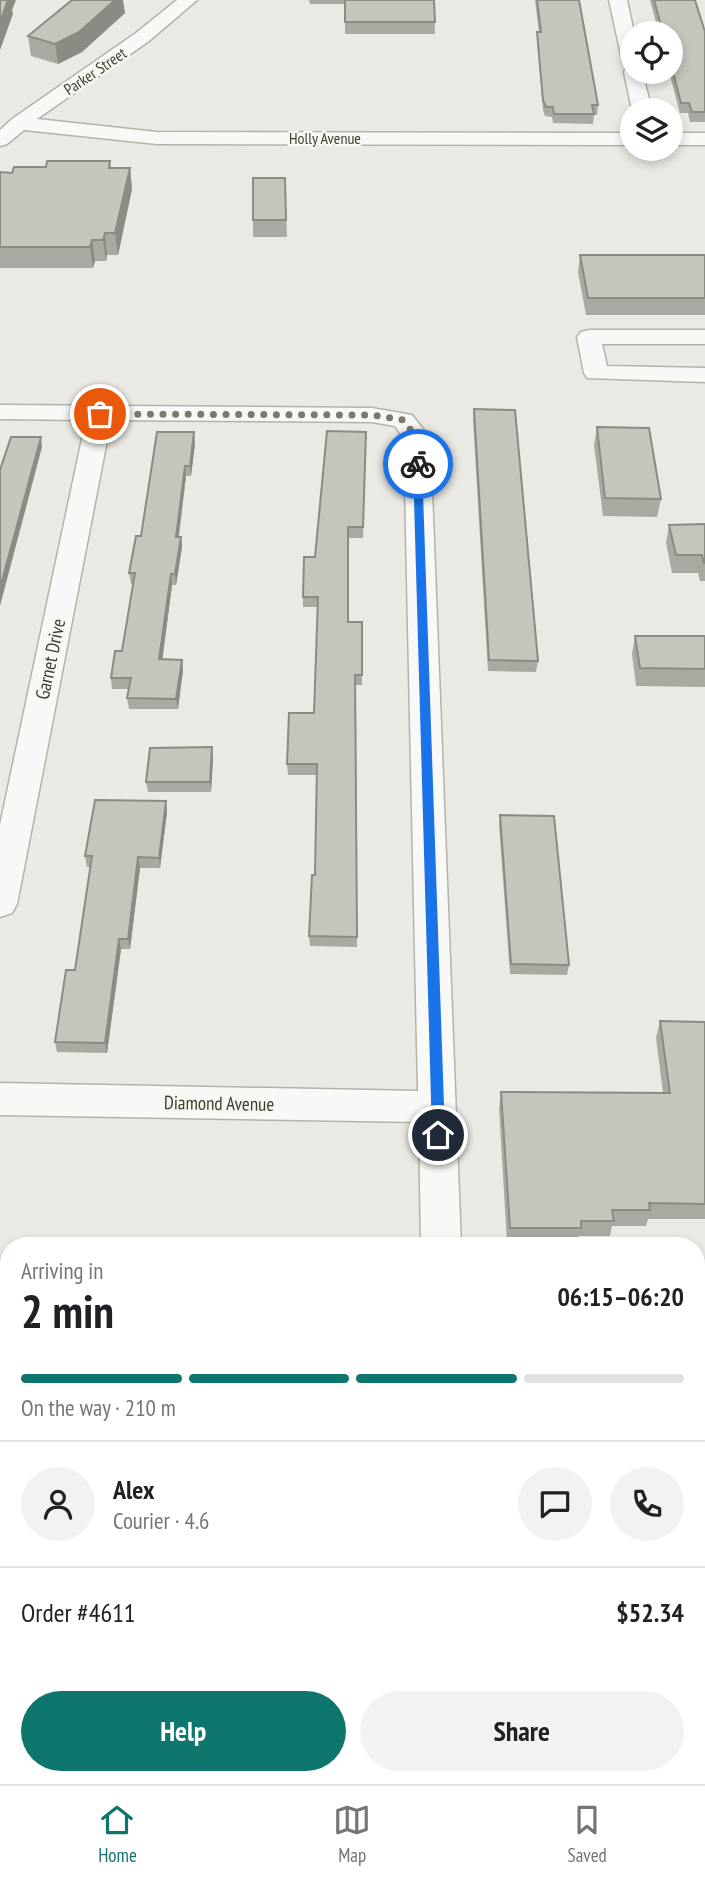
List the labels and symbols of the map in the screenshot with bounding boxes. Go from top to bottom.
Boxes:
street label: Parker Street [60,42,131,99]
street label: Holly Avenue [289,128,361,148]
pin [70,384,130,444]
courier [383,429,453,499]
street label: Garnet Drive [30,616,70,702]
street label: Diamond Avenue [164,1090,275,1116]
pin [408,1105,468,1165]

